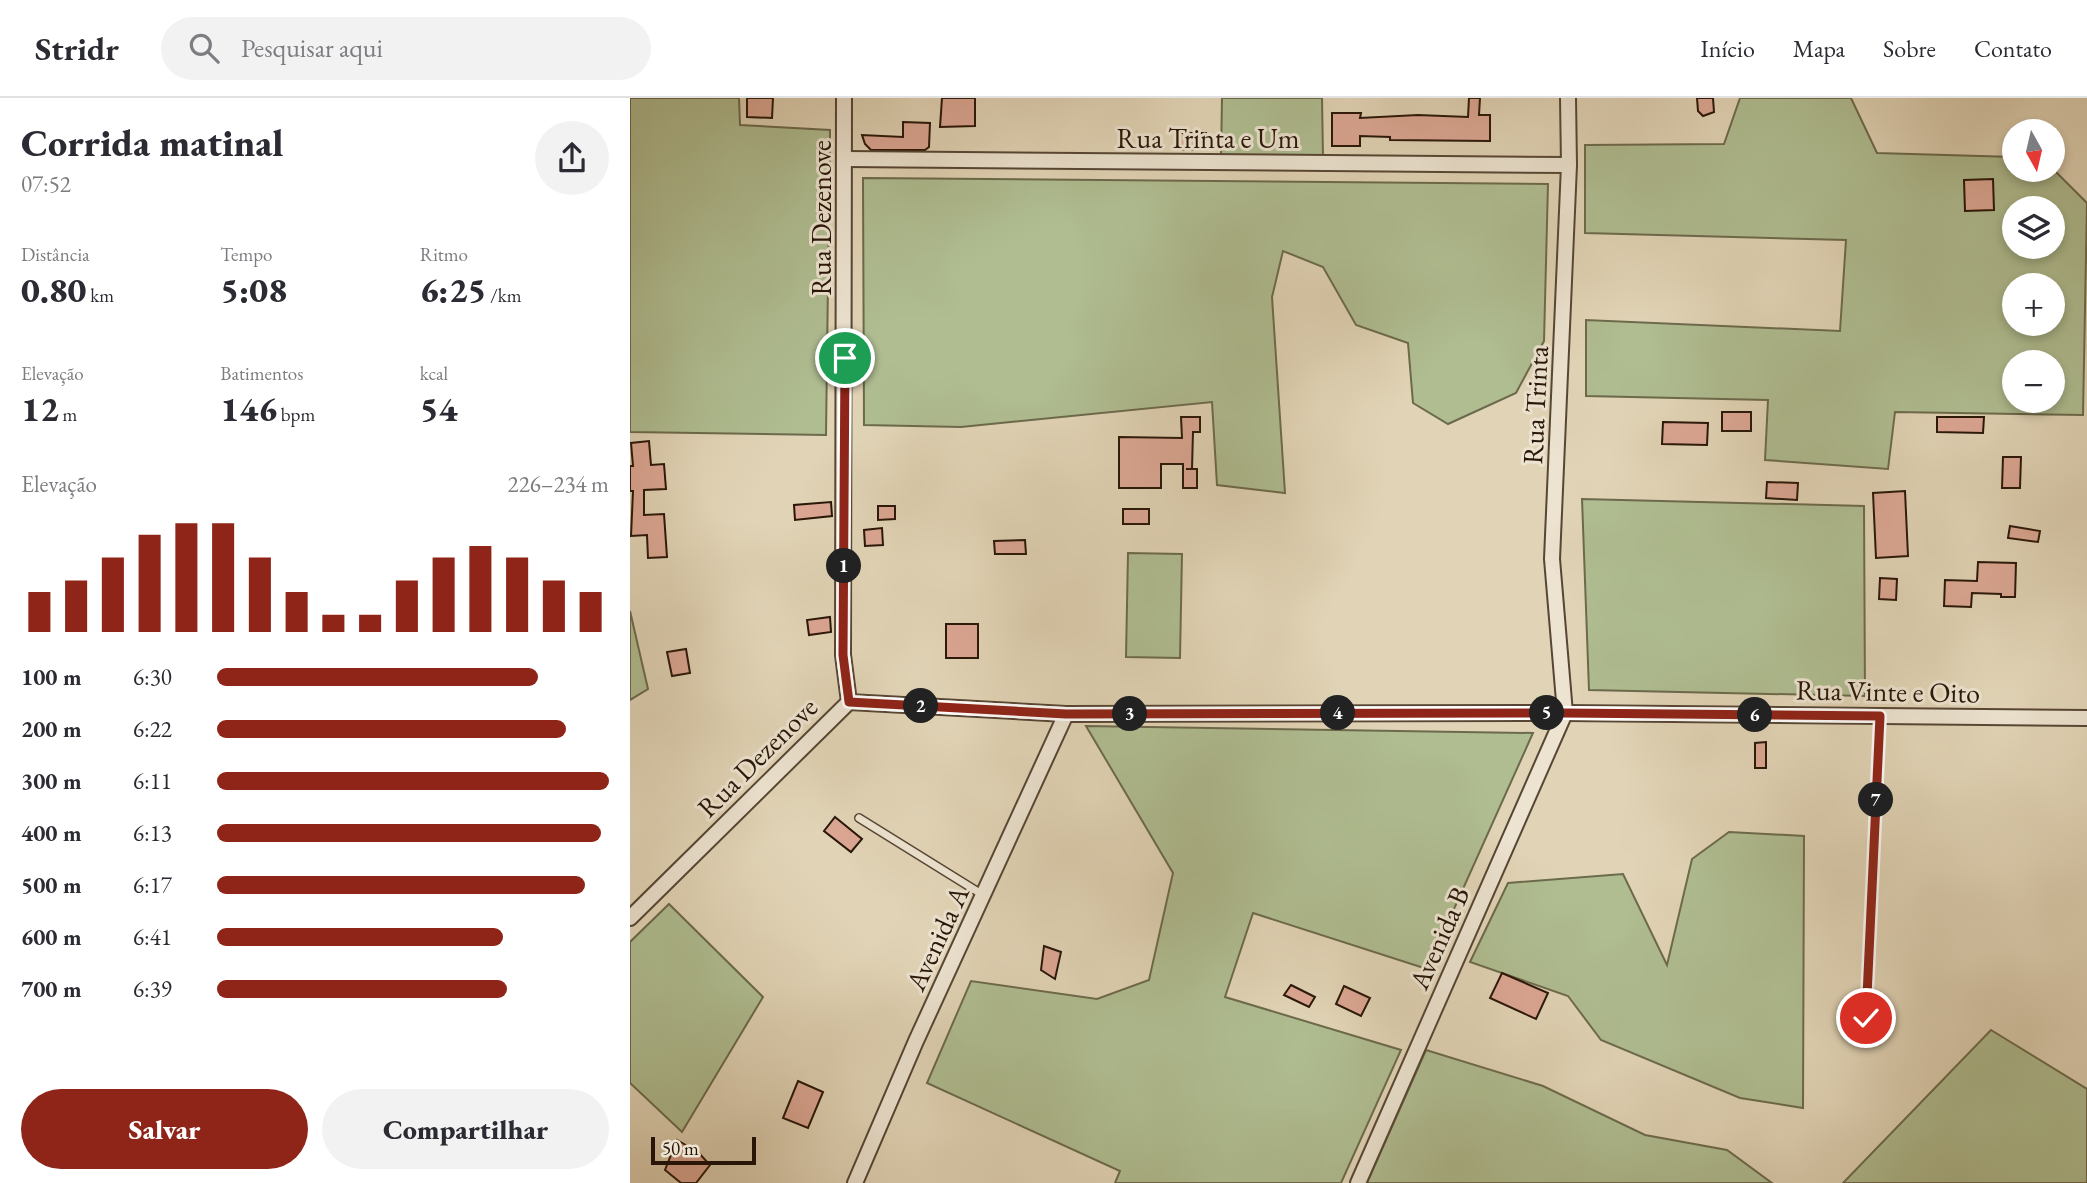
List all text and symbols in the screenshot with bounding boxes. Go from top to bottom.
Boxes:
search box [161,17,651,80]
text: Stridr [35,27,119,70]
icon: search [185,29,223,67]
text: Pesquisar aqui [241,31,383,65]
text: Início [1701,33,1755,64]
text: Mapa [1793,33,1845,64]
text: Sobre [1883,33,1936,64]
text: Contato [1974,33,2052,64]
text: Corrida matinal [21,118,284,167]
north arrow [2002,119,2065,182]
map controls [2002,119,2065,413]
street label: Rua Trinta e Um [1117,120,1300,156]
button: share [535,121,609,195]
street label: Rua Dezenove [803,140,839,296]
text: 07:52 [21,169,71,199]
button: layers [2002,196,2065,259]
text: Distância [21,242,90,267]
text: Tempo [220,242,273,267]
text: Ritmo [420,242,468,267]
text: 0.80 [21,267,87,312]
text: 5:08 [220,267,287,312]
text: 6:25 [420,267,486,312]
button: + [2002,273,2065,336]
text: km [87,283,114,308]
text: /km [486,283,522,308]
pin [815,328,875,388]
icon: arrive [826,339,864,377]
street label: Rua Trinta [1514,344,1556,465]
button: − [2002,350,2065,413]
text: Elevação [21,361,84,386]
text: Batimentos [220,361,303,386]
text: kcal [420,361,448,386]
text: 12 [21,386,59,431]
text: 146 [220,386,277,431]
text: 54 [420,386,457,431]
text: m [59,402,77,427]
text: bpm [277,402,315,427]
text: Elevação [21,469,97,499]
text: 226–234 m [508,469,609,499]
pin: 1 [826,548,862,584]
text: 1 [838,553,849,578]
text: 100 m [21,662,82,692]
text: 6:30 [133,662,172,692]
street label: Rua Vinte e Oito [1796,671,1980,711]
pin: 2 [904,688,938,724]
street label: Rua Dezenove [689,689,825,825]
text: 2 [915,693,926,718]
pin: 3 [1112,696,1148,732]
pin: 4 [1320,696,1356,730]
pin: 5 [1530,696,1564,730]
pin: 6 [1738,698,1772,732]
text: 4 [1332,700,1343,725]
text: 5 [1541,700,1552,725]
text: 3 [1124,701,1135,726]
text: 6 [1749,702,1760,727]
text: 200 m [21,714,82,744]
text: 6:22 [133,714,172,744]
text: 300 m [21,766,82,796]
text: 6:11 [133,766,172,796]
pin: 7 [1858,782,1894,818]
text: 7 [1870,787,1881,812]
text: 400 m [21,818,82,848]
text: 6:13 [133,818,172,848]
text: 500 m [21,870,82,900]
text: 6:17 [133,870,172,900]
street label: Avenida A [897,879,977,997]
street label: Avenida B [1400,881,1478,996]
text: 600 m [21,922,82,952]
text: 6:41 [133,922,172,952]
text: 700 m [21,974,82,1004]
text: 6:39 [133,974,172,1004]
pin [1836,988,1896,1048]
icon: check [1847,999,1885,1037]
button: Salvar [21,1089,308,1169]
button: Compartilhar [322,1089,609,1169]
scale bar [651,1134,756,1166]
text: 50 m [662,1136,699,1161]

